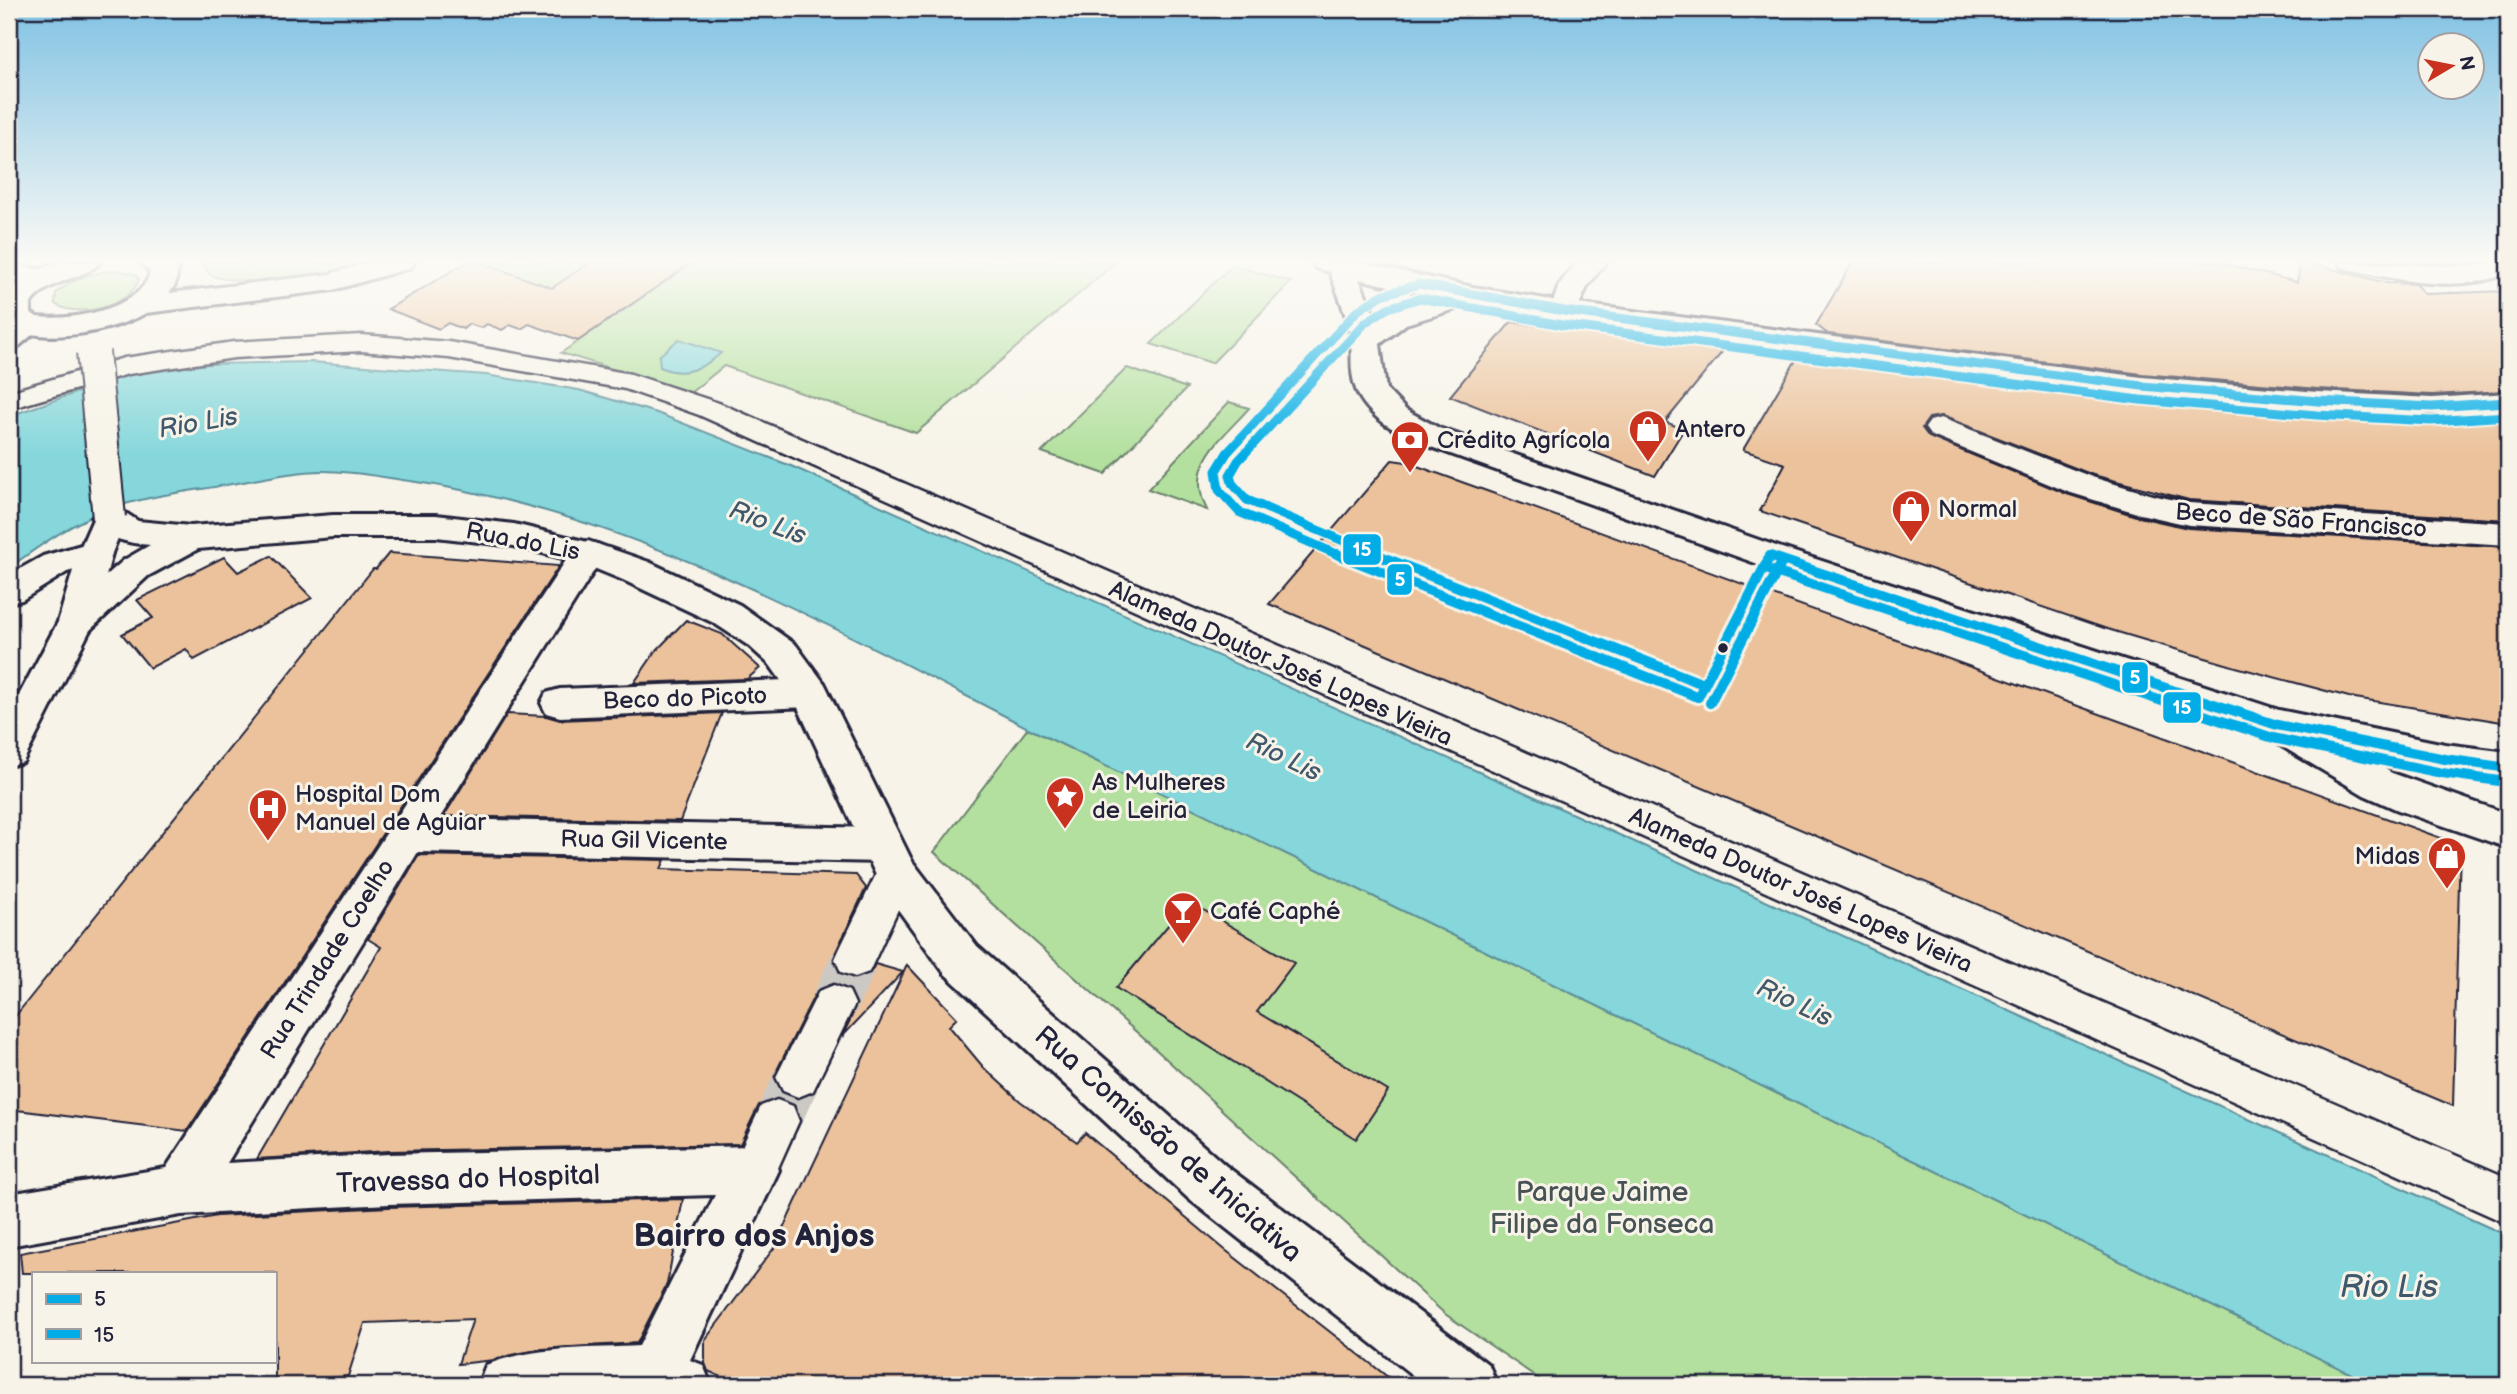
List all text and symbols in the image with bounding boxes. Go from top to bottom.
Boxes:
north arrow [2416,32,2486,102]
text: N [2454,54,2479,72]
water label: Rio Lis [156,401,240,446]
shop icon: Antero [1627,408,1669,463]
place label: Antero [1675,415,1746,444]
bank icon: Crédito Agrícola [1389,419,1431,474]
place label: Crédito Agrícola [1437,426,1610,455]
shop icon: Normal [1890,488,1932,543]
water label: Rio Lis [725,495,810,552]
place label: Normal [1938,495,2017,524]
street label: Beco de São Francisco [2174,497,2428,544]
street label: Rua do Lis [463,516,583,567]
line badge: 15 [1342,533,1382,566]
text: 15 [1353,539,1372,562]
line badge: 5 [1386,563,1413,596]
text: 5 [1395,569,1406,592]
street label: Alameda Doutor José Lopes Vieira [1105,574,1457,752]
unlabelled marker [1716,641,1730,655]
line badge: 5 [2121,661,2149,694]
text: 5 [2130,667,2141,690]
street label: Beco do Picoto [602,681,768,716]
line badge: 15 [2162,691,2202,724]
text: 15 [2173,697,2192,720]
water label: Rio Lis [1241,726,1326,789]
place label: As Mulheres de Leiria [1092,768,1225,825]
place icon: As Mulheres de Leiria [1044,775,1086,830]
place label: Hospital Dom Manuel de Aguiar [295,780,486,837]
hospital icon: Hospital Dom Manuel de Aguiar [247,787,289,842]
street label: Alameda Doutor José Lopes Vieira [1625,801,1977,979]
street label: Rua Gil Vicente [560,825,728,856]
shop icon: Midas [2426,835,2468,890]
place label: Midas [2354,842,2420,871]
street label: Rua Trindade Coelho [254,854,401,1064]
bar icon: Café Caphé [1162,890,1204,945]
place label: Café Caphé [1210,897,1340,926]
water label: Rio Lis [1752,972,1837,1034]
street label: Rua Comissão de Iniciativa [1028,1019,1308,1269]
street label: Travessa do Hospital [336,1158,601,1201]
park label: Parque Jaime Filipe da Fonseca [1490,1176,1714,1241]
district label: Bairro dos Anjos [634,1217,874,1256]
water label: Rio Lis [2340,1268,2438,1307]
legend [32,1272,276,1362]
text: 5 [94,1287,106,1312]
text: 15 [94,1323,114,1348]

